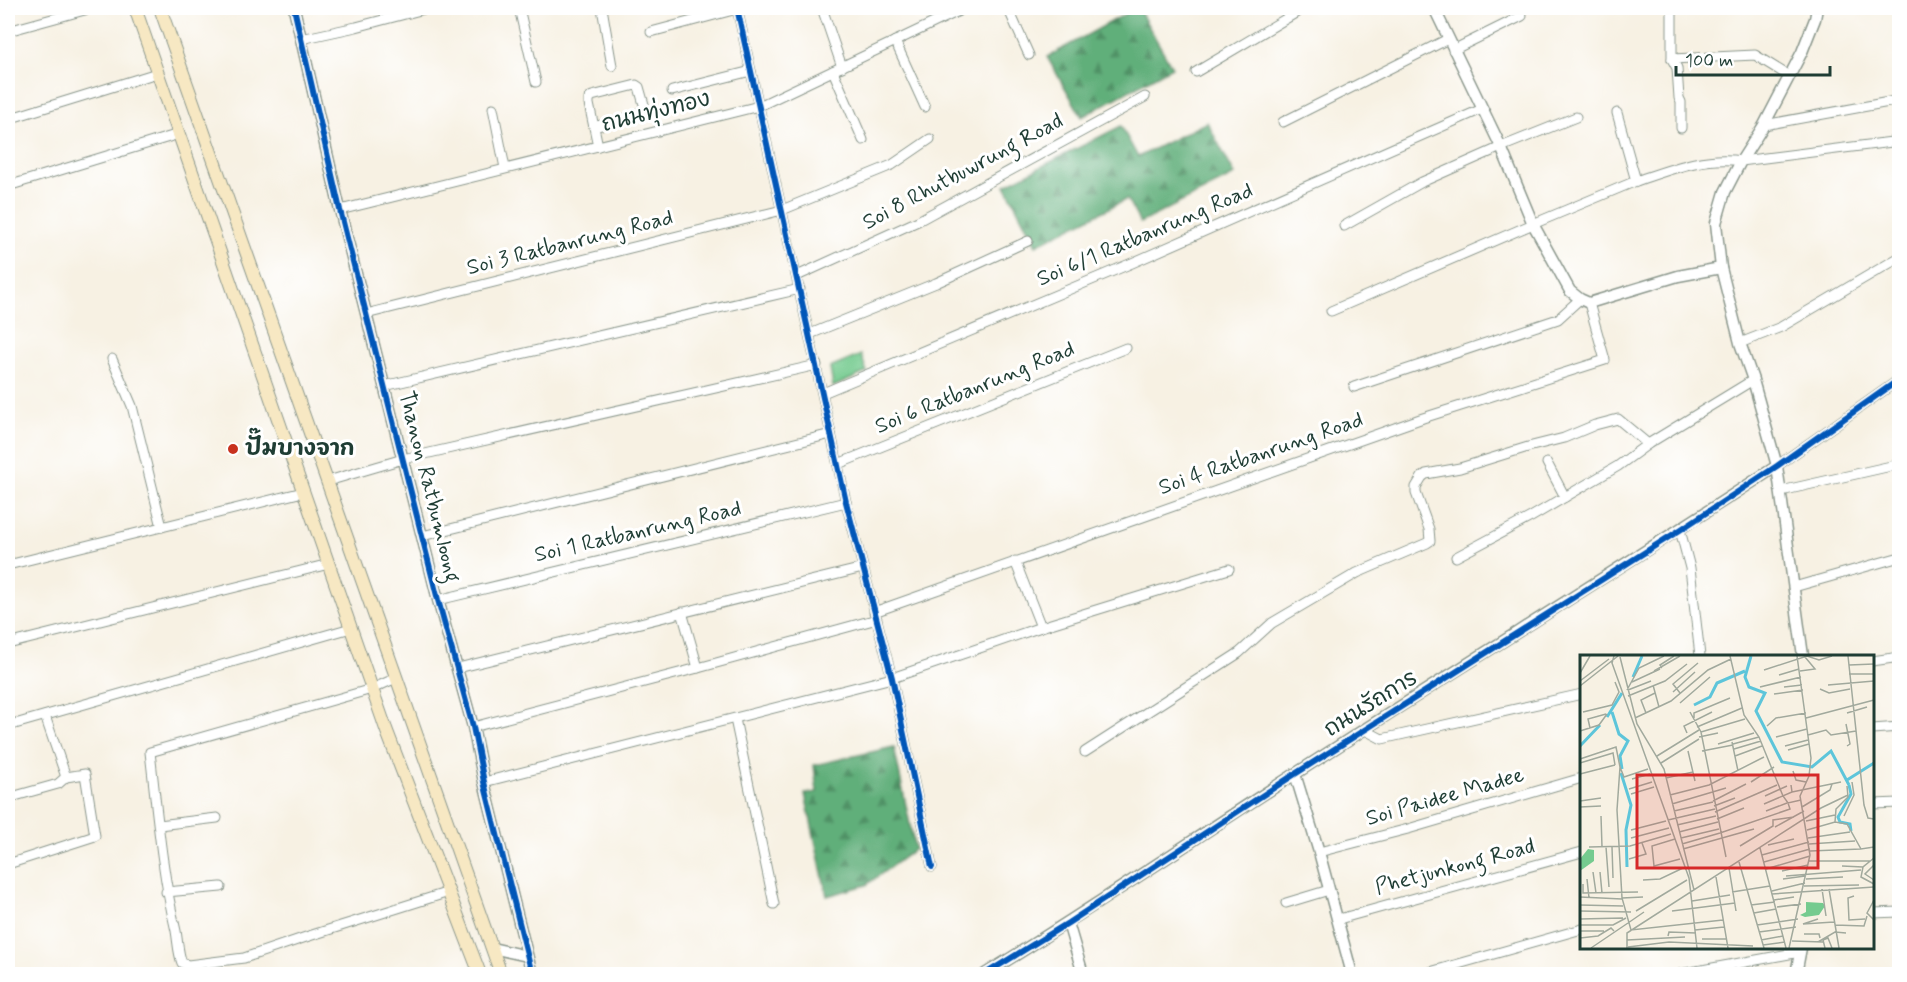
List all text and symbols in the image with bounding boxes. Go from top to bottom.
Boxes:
scale bar [1676,39,1830,77]
text: 100 m [1685,49,1733,73]
street label: ถนนทุ่งทอง [599,84,713,140]
street label: Soi 8 Rhutbuwrung Road [858,107,1070,239]
street label: Soi 6/1 Ratbanrung Road [1033,177,1258,294]
street label: Soi 3 Ratbanrung Road [464,204,676,283]
street label: Soi 6 Ratbanrung Road [871,335,1079,442]
street label: Thanon Ratbumloong [389,388,466,586]
street label: Soi 4 Ratbanrung Road [1155,406,1367,503]
place label: ปั๊มบางจาก [245,427,354,463]
marker: ปั๊มบางจาก [226,442,240,456]
street label: Soi 1 Ratbanrung Road [532,495,744,570]
inset map [1580,655,1874,949]
street label: ถนนรัถการ [1319,664,1423,744]
street label: Soi Paidee Madee [1363,761,1527,833]
street label: Phetjunkong Road [1372,832,1539,905]

